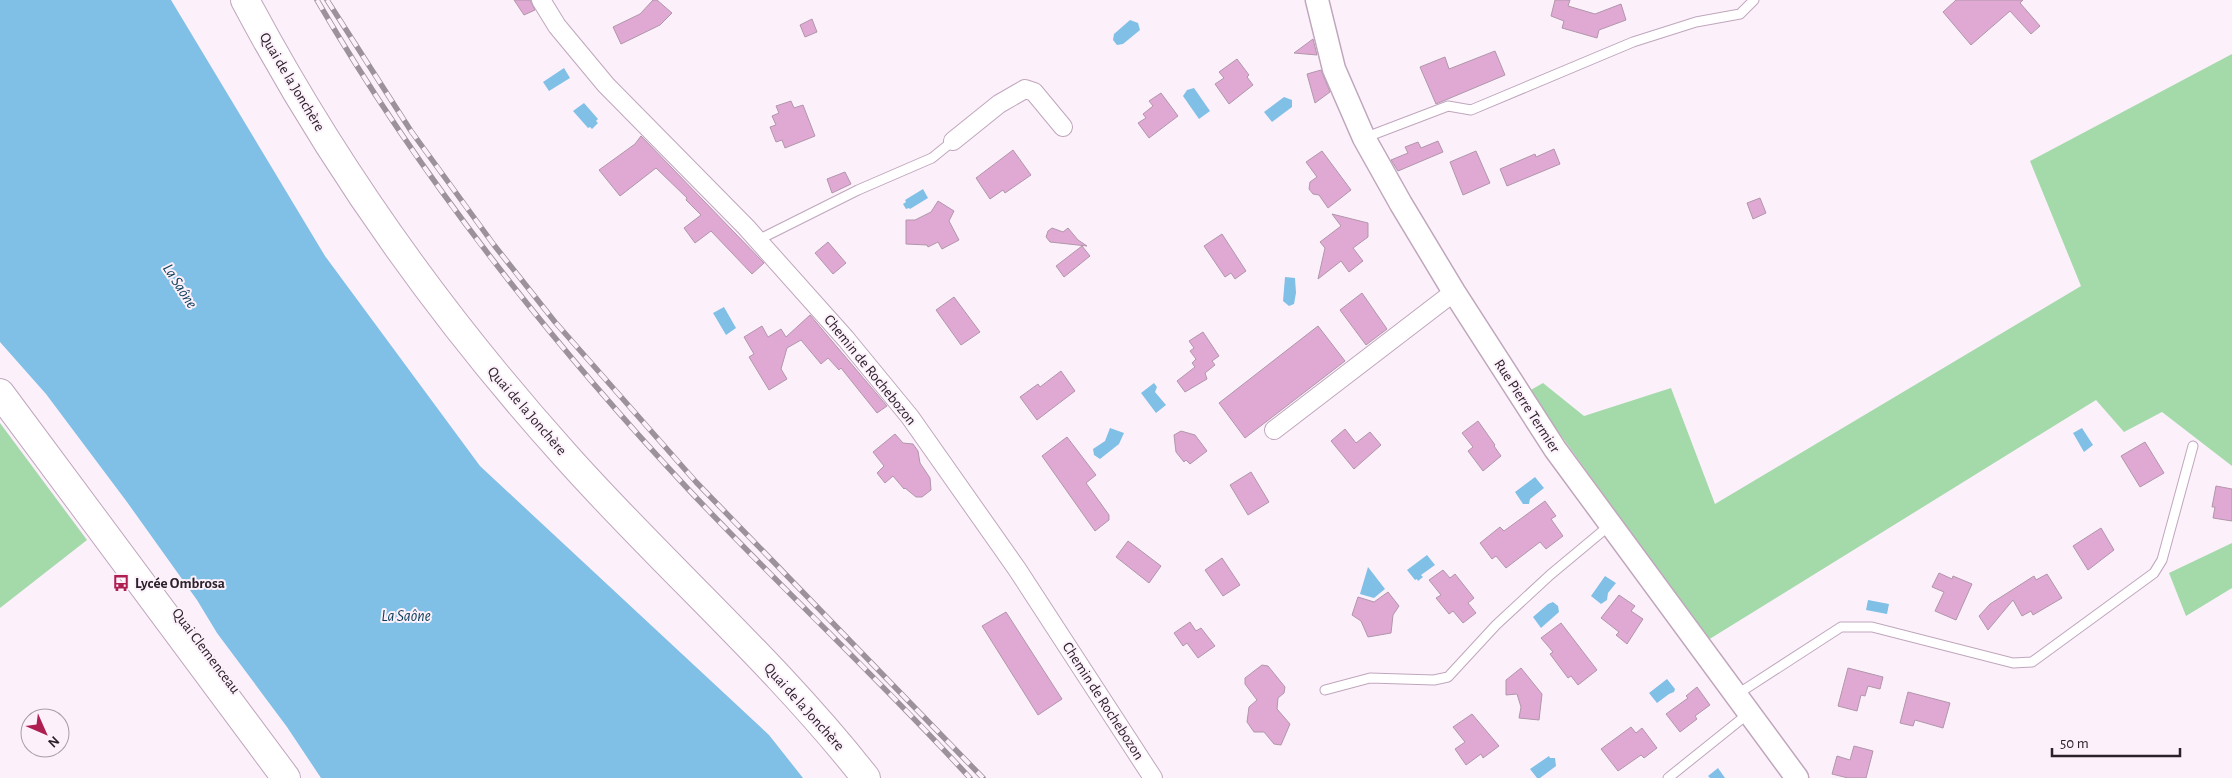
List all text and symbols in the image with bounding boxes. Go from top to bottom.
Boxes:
street label: Quai de la Jonchère [257,30,327,134]
water label: La Saône [160,261,200,311]
street label: Chemin de Rochebozon [821,312,919,428]
street label: Rue Pierre Termier [1491,357,1563,455]
street label: Quai de la Jonchère [485,364,569,458]
bus stop icon: Lycée Ombrosa [111,573,131,593]
place label: Lycée Ombrosa [135,576,225,591]
street label: Quai Clemenceau [169,606,243,697]
water label: La Saône [381,608,431,624]
street label: Chemin de Rochebozon [1059,639,1147,763]
street label: Quai de la Jonchère [761,660,847,754]
north arrow [20,708,70,758]
scale bar [2052,726,2180,758]
text: N [45,733,62,750]
text: 50 m [2060,736,2089,751]

